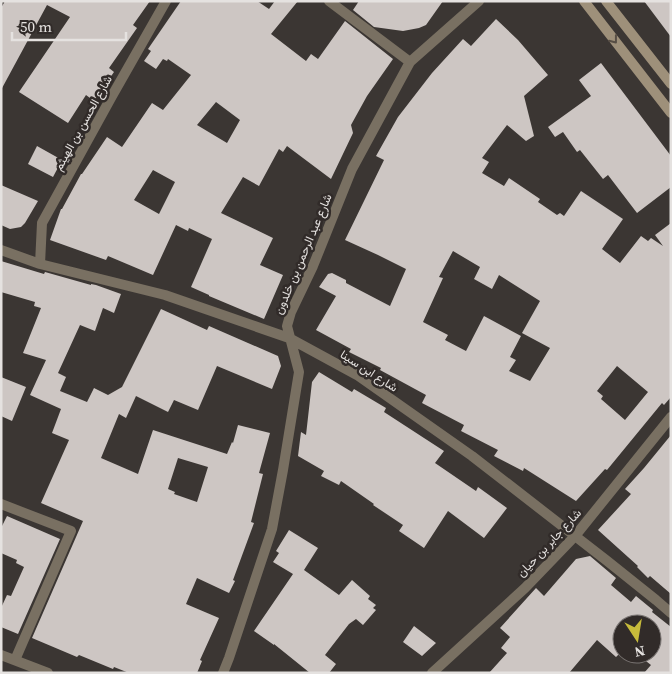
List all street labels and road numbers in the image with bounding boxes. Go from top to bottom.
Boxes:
street label: شارع الحسن بن الهيثم [50,73,117,174]
street label: شارع عبد الرحمن بن خلدون [270,191,337,317]
street label: شارع ابن سينا [337,346,401,396]
street label: شارع جابر بن حيان [513,505,585,581]

